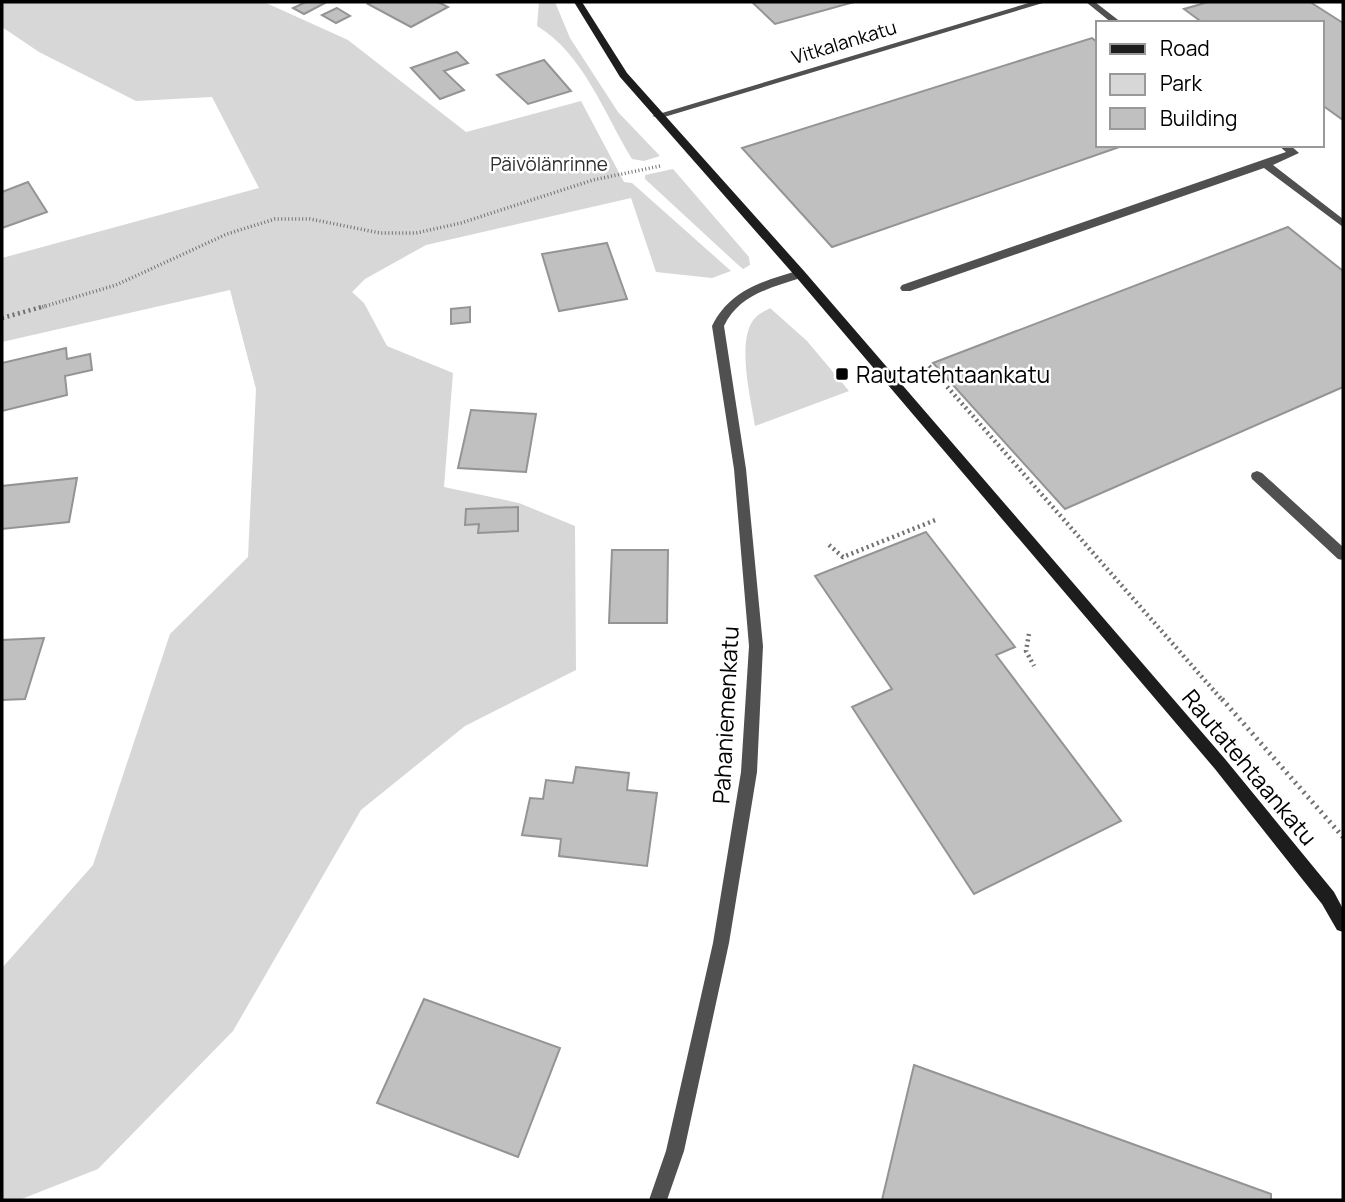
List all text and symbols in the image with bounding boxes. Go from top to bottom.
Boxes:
street label: Vitkalankatu [788,14,900,70]
legend [1096,21,1324,147]
text: Road [1160,34,1210,62]
text: Park [1160,69,1202,97]
text: Building [1160,104,1237,132]
park label: Päivölänrinne [490,151,608,177]
place label: Rautatehtaankatu [856,358,1050,390]
marker: Rautatehtaankatu [834,366,850,382]
street label: Pahaniemenkatu [704,625,746,805]
street label: Rautatehtaankatu [1175,682,1325,852]

